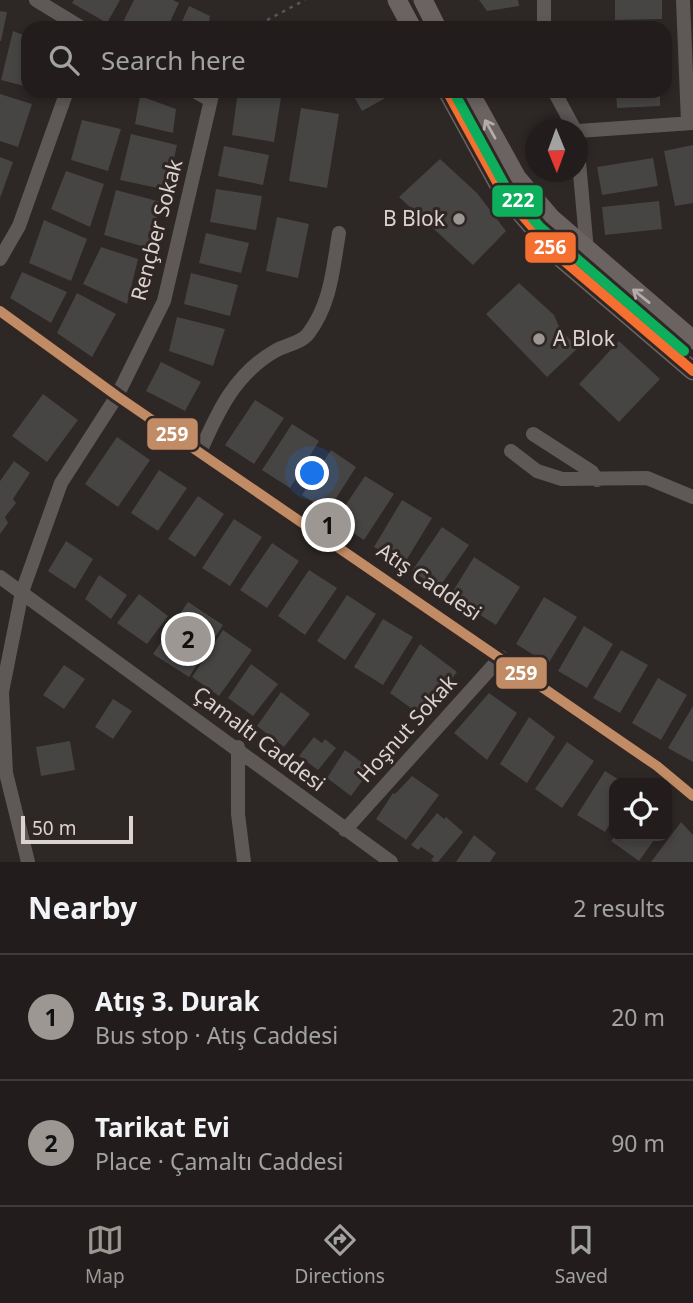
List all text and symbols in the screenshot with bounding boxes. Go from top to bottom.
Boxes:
search box [21,21,672,98]
icon: search [45,41,83,79]
text: Search here [101,42,246,78]
one-way arrow [483,119,497,139]
north arrow [525,119,588,182]
street label: Rençber Sokak [124,155,189,304]
line badge: 222 [491,184,544,218]
text: 222 [502,187,534,213]
place label: B Blok [383,204,446,232]
marker: B Blok [451,211,467,227]
line badge: 256 [524,231,577,264]
text: 256 [534,234,566,260]
one-way arrow [632,288,650,303]
place label: A Blok [553,324,616,352]
marker: A Blok [531,331,547,347]
line badge: 259 [146,417,199,451]
text: 259 [156,421,188,447]
your location [295,456,329,490]
pin: 1 [305,499,351,551]
street label: Atış Caddesi [372,536,487,626]
pin: 2 [165,613,211,665]
line badge: 259 [495,656,548,690]
text: 259 [505,660,537,686]
street label: Hoşnut Sokak [350,668,463,788]
street label: Çamaltı Caddesi [188,679,331,797]
map controls [609,778,672,841]
button: locate [609,778,672,841]
scale bar [21,813,133,845]
text: 50 m [32,815,76,841]
text: Nearby [28,887,137,928]
text: 2 results [573,892,665,924]
text: Atış 3. Durak [95,983,260,1019]
text: 1 [44,1001,58,1033]
text: 20 m [611,1001,665,1033]
text: Bus stop · Atış Caddesi [95,1019,338,1051]
text: Tarikat Evi [95,1109,230,1145]
text: 2 [44,1127,58,1159]
text: 90 m [611,1127,665,1159]
text: Place · Çamaltı Caddesi [95,1145,344,1177]
tab: Map [85,1221,125,1289]
tab: Directions [295,1221,385,1289]
tab: Saved [555,1221,608,1289]

